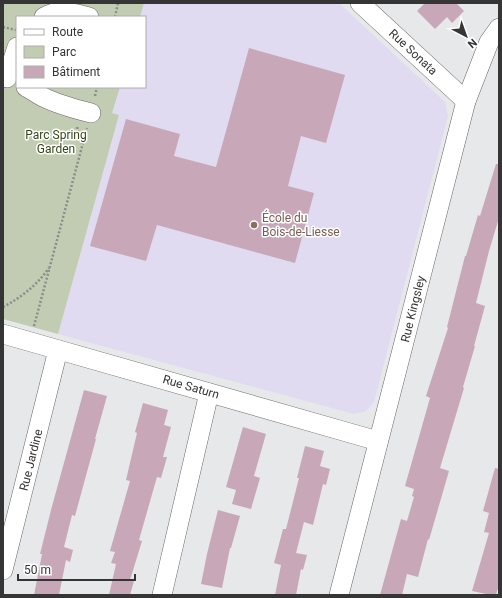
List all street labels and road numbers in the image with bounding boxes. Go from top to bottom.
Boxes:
street label: Rue Sonata [386,26,440,78]
street label: Rue Kingsley [398,274,428,344]
street label: Rue Saturn [161,372,221,402]
street label: Rue Jardine [17,428,45,492]

